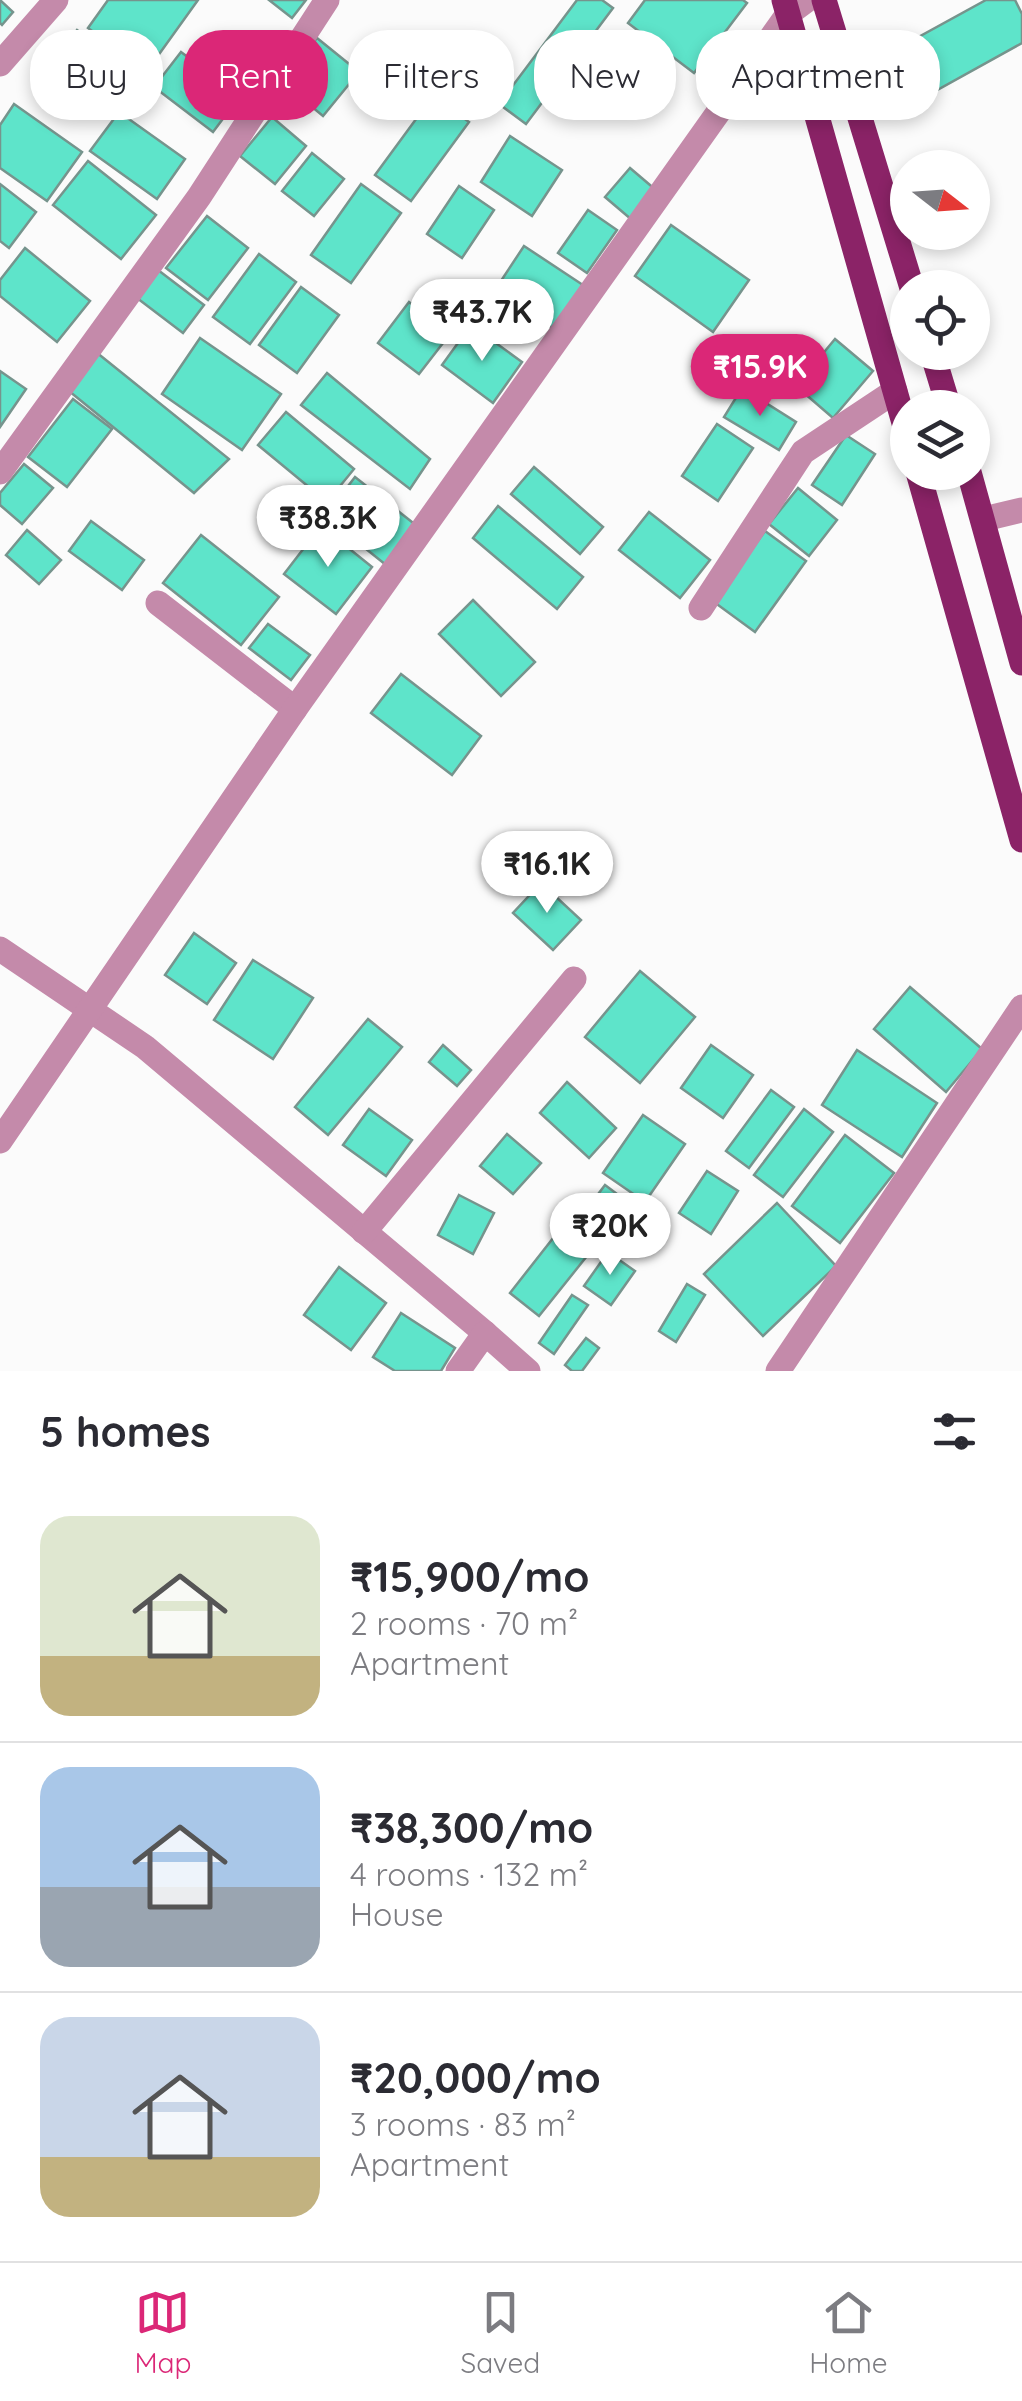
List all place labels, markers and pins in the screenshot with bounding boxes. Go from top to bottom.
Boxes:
pin: ₹43.7K [401,279,563,364]
pin: ₹15.9K [679,334,841,419]
pin: ₹38.3K [247,485,409,570]
pin: ₹16.1K [466,831,628,916]
pin: ₹20K [551,1193,669,1278]

